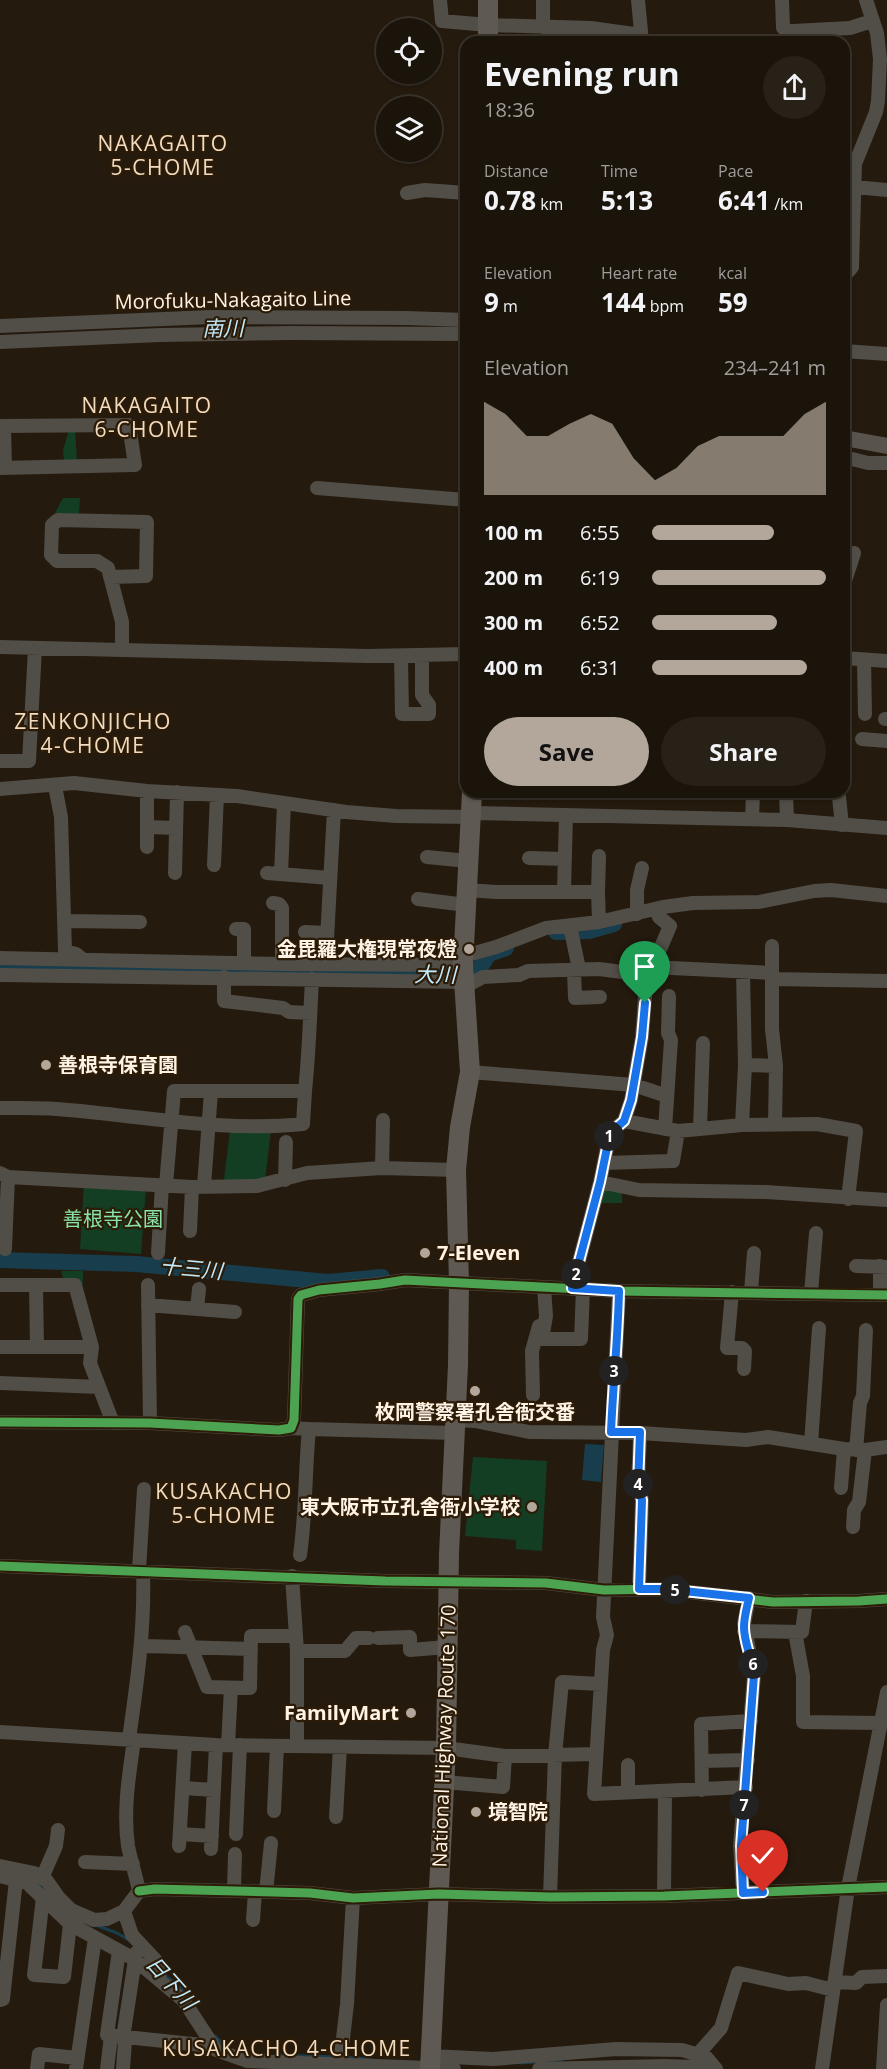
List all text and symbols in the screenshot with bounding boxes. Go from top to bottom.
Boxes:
map controls [376,18,442,162]
button: locate [376,18,442,84]
text: Evening run [484,51,680,96]
button: share [763,56,826,119]
button: layers [376,96,442,162]
text: 18:36 [484,96,535,123]
district label: NAKAGAITO 5-CHOME [97,129,229,181]
text: Distance [484,160,548,182]
text: Time [601,160,638,182]
text: Pace [718,160,753,182]
text: 0.78 [484,182,536,218]
text: 5:13 [601,182,653,218]
text: 6:41 [718,182,770,218]
text: km [536,193,563,215]
text: /km [770,193,803,215]
text: Elevation [484,262,552,284]
text: Heart rate [601,262,677,284]
text: kcal [718,262,747,284]
street label: Morofuku-Nakagaito Line [114,284,352,315]
text: 9 [484,284,499,320]
text: 144 [601,284,646,320]
text: 59 [718,284,748,320]
text: m [499,295,518,317]
text: bpm [646,295,684,317]
water label: 南川 [202,314,246,342]
text: Elevation [484,354,569,381]
text: 234–241 m [724,354,826,381]
district label: NAKAGAITO 6-CHOME [81,391,213,443]
text: 100 m [484,519,543,546]
text: 6:55 [580,519,620,546]
text: 200 m [484,564,543,591]
text: 6:19 [580,564,620,591]
text: 300 m [484,609,543,636]
text: 6:52 [580,609,620,636]
text: 400 m [484,654,543,681]
text: 6:31 [580,654,620,681]
district label: ZENKONJICHO 4-CHOME [14,707,172,759]
button: Save [484,717,649,786]
button: Share [661,717,826,786]
place label: 金毘羅大権現常夜燈 [277,935,457,962]
pin [619,941,670,1003]
marker: 金毘羅大権現常夜燈 [462,942,476,956]
icon: arrive [628,950,661,983]
water label: 大川 [414,960,458,988]
place label: 善根寺保育園 [58,1051,178,1078]
marker: 善根寺保育園 [39,1058,53,1072]
pin: 1 [594,1121,624,1151]
text: 1 [604,1125,614,1147]
park label: 善根寺公園 [63,1205,163,1232]
place label: 7-Eleven [437,1239,520,1266]
marker: 7-Eleven [418,1246,432,1260]
water label: 十三川 [158,1251,226,1285]
pin: 2 [561,1259,591,1289]
text: 2 [571,1263,581,1285]
pin: 3 [599,1356,629,1386]
text: 3 [609,1360,619,1382]
marker: 枚岡警察署孔舎衙交番 [468,1384,482,1398]
place label: 枚岡警察署孔舎衙交番 [375,1398,575,1425]
pin: 4 [623,1469,653,1499]
text: 4 [633,1473,643,1495]
district label: KUSAKACHO 5-CHOME [155,1477,293,1529]
place label: 東大阪市立孔舎衙小学校 [300,1493,520,1520]
marker: 東大阪市立孔舎衙小学校 [525,1500,539,1514]
pin: 5 [660,1575,690,1605]
text: 5 [670,1579,680,1601]
street label: National Highway Route 170 [425,1604,462,1868]
pin: 6 [738,1649,768,1679]
text: 6 [748,1653,758,1675]
place label: FamilyMart [284,1699,399,1726]
marker: FamilyMart [404,1706,418,1720]
pin: 7 [729,1790,759,1820]
text: 7 [739,1794,749,1816]
place label: 境智院 [488,1798,548,1825]
marker: 境智院 [469,1805,483,1819]
pin [737,1830,788,1892]
icon: check [746,1839,779,1872]
water label: 日下川 [140,1950,205,2017]
district label: KUSAKACHO 4-CHOME [162,2034,412,2062]

